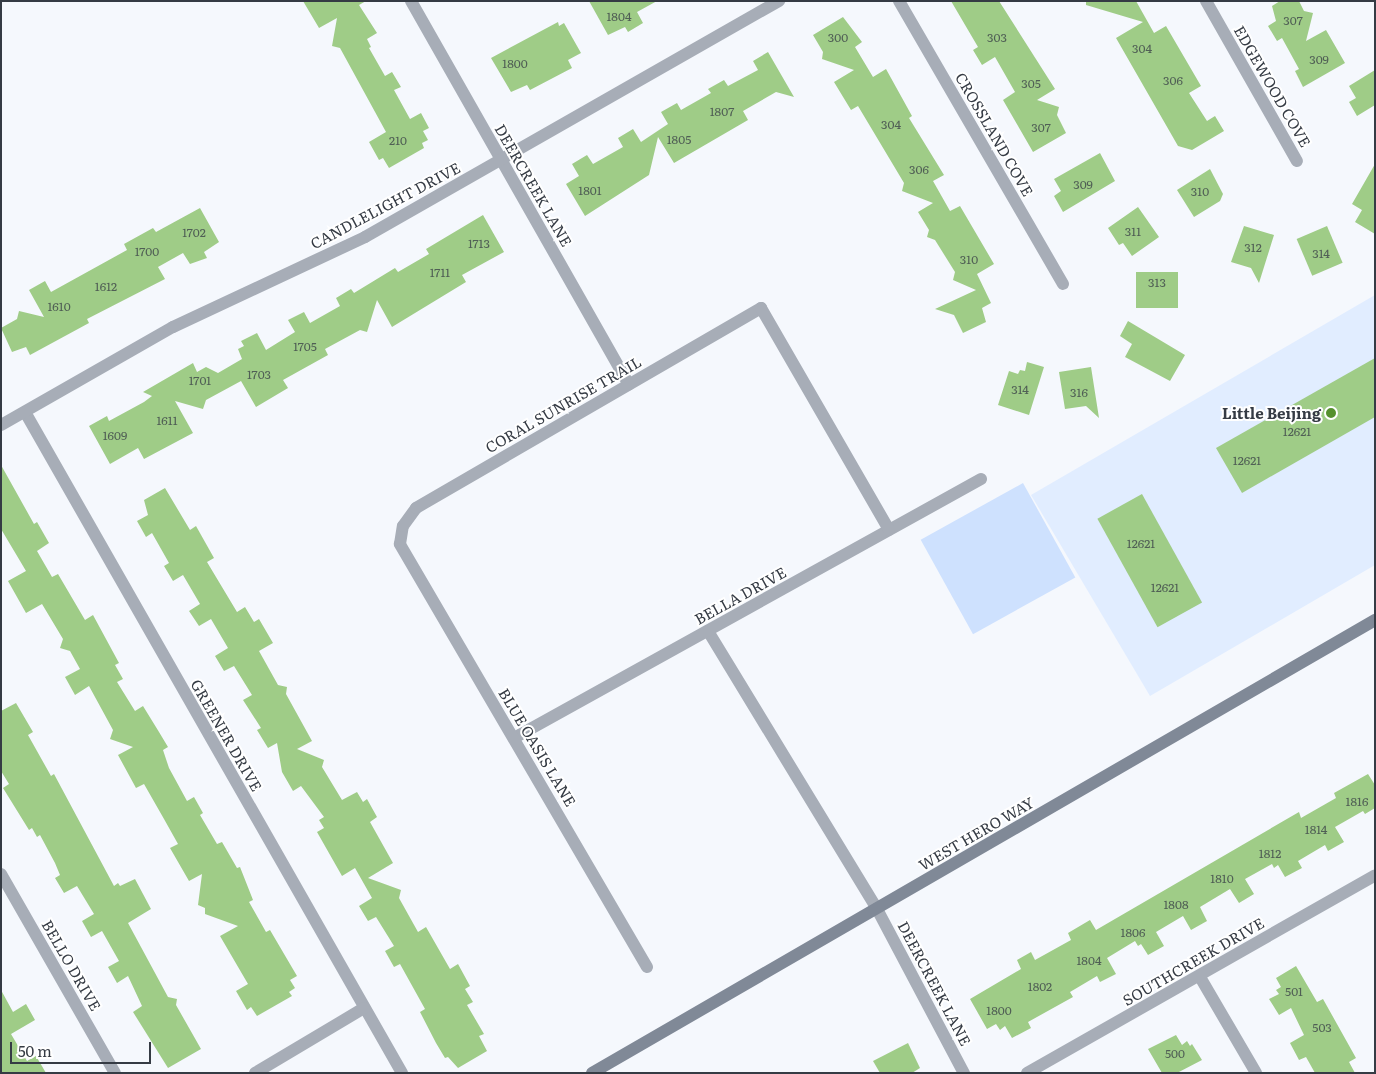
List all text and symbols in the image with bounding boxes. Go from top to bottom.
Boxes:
house number: 1804 [606,10,632,24]
house number: 307 [1283,14,1303,28]
street label: EDGEWOOD COVE [1231,22,1315,150]
house number: 300 [828,31,848,45]
house number: 303 [987,31,1007,45]
house number: 304 [1132,42,1152,56]
house number: 309 [1309,53,1329,67]
house number: 1800 [502,57,528,71]
street label: CROSSLAND COVE [952,69,1038,199]
house number: 306 [1163,74,1183,88]
house number: 305 [1021,77,1041,91]
house number: 1807 [710,105,734,119]
house number: 304 [881,118,901,132]
street label: DEERCREEK LANE [492,121,576,249]
house number: 307 [1031,121,1051,135]
house number: 1805 [667,133,691,147]
house number: 210 [389,134,407,148]
street label: CANDLELIGHT DRIVE [307,158,463,252]
house number: 306 [909,163,929,177]
house number: 309 [1073,178,1093,192]
house number: 1801 [578,184,602,198]
house number: 310 [1191,185,1209,199]
house number: 311 [1125,225,1141,239]
house number: 1702 [182,226,206,240]
house number: 1713 [468,237,490,251]
house number: 312 [1244,241,1262,255]
house number: 1700 [135,245,159,259]
house number: 314 [1312,247,1330,261]
house number: 310 [960,253,978,267]
house number: 1711 [430,266,450,280]
house number: 313 [1148,276,1166,290]
house number: 1612 [95,280,117,294]
house number: 1610 [47,300,71,314]
house number: 1705 [293,340,317,354]
street label: CORAL SUNRISE TRAIL [482,352,644,456]
house number: 1703 [247,368,271,382]
house number: 1701 [189,374,211,388]
house number: 314 [1011,383,1029,397]
house number: 316 [1070,386,1088,400]
place label: Little Beijing [1222,404,1321,422]
marker: Little Beijing [1325,407,1337,419]
house number: 1611 [156,414,178,428]
house number: 12621 [1283,425,1311,439]
house number: 1609 [103,429,127,443]
house number: 12621 [1233,454,1261,468]
house number: 12621 [1127,537,1155,551]
street label: BELLA DRIVE [691,562,789,628]
house number: 12621 [1151,581,1179,595]
street label: GREENER DRIVE [188,676,266,794]
street label: BLUE OASIS LANE [496,685,580,809]
street label: WEST HERO WAY [915,793,1037,873]
house number: 1816 [1346,795,1368,809]
house number: 1814 [1305,823,1327,837]
house number: 1812 [1259,847,1281,861]
house number: 1810 [1210,872,1234,886]
house number: 1808 [1163,898,1189,912]
street label: SOUTHCREEK DRIVE [1119,913,1267,1009]
street label: BELLO DRIVE [39,916,105,1014]
street label: DEERCREEK LANE [895,918,975,1048]
house number: 1806 [1121,926,1145,940]
house number: 1804 [1076,954,1102,968]
house number: 1802 [1028,980,1052,994]
house number: 501 [1285,985,1303,999]
house number: 1800 [986,1004,1012,1018]
house number: 503 [1312,1021,1332,1035]
scale bar [12,1032,154,1064]
text: 50 m [18,1039,52,1062]
house number: 500 [1165,1047,1185,1061]

